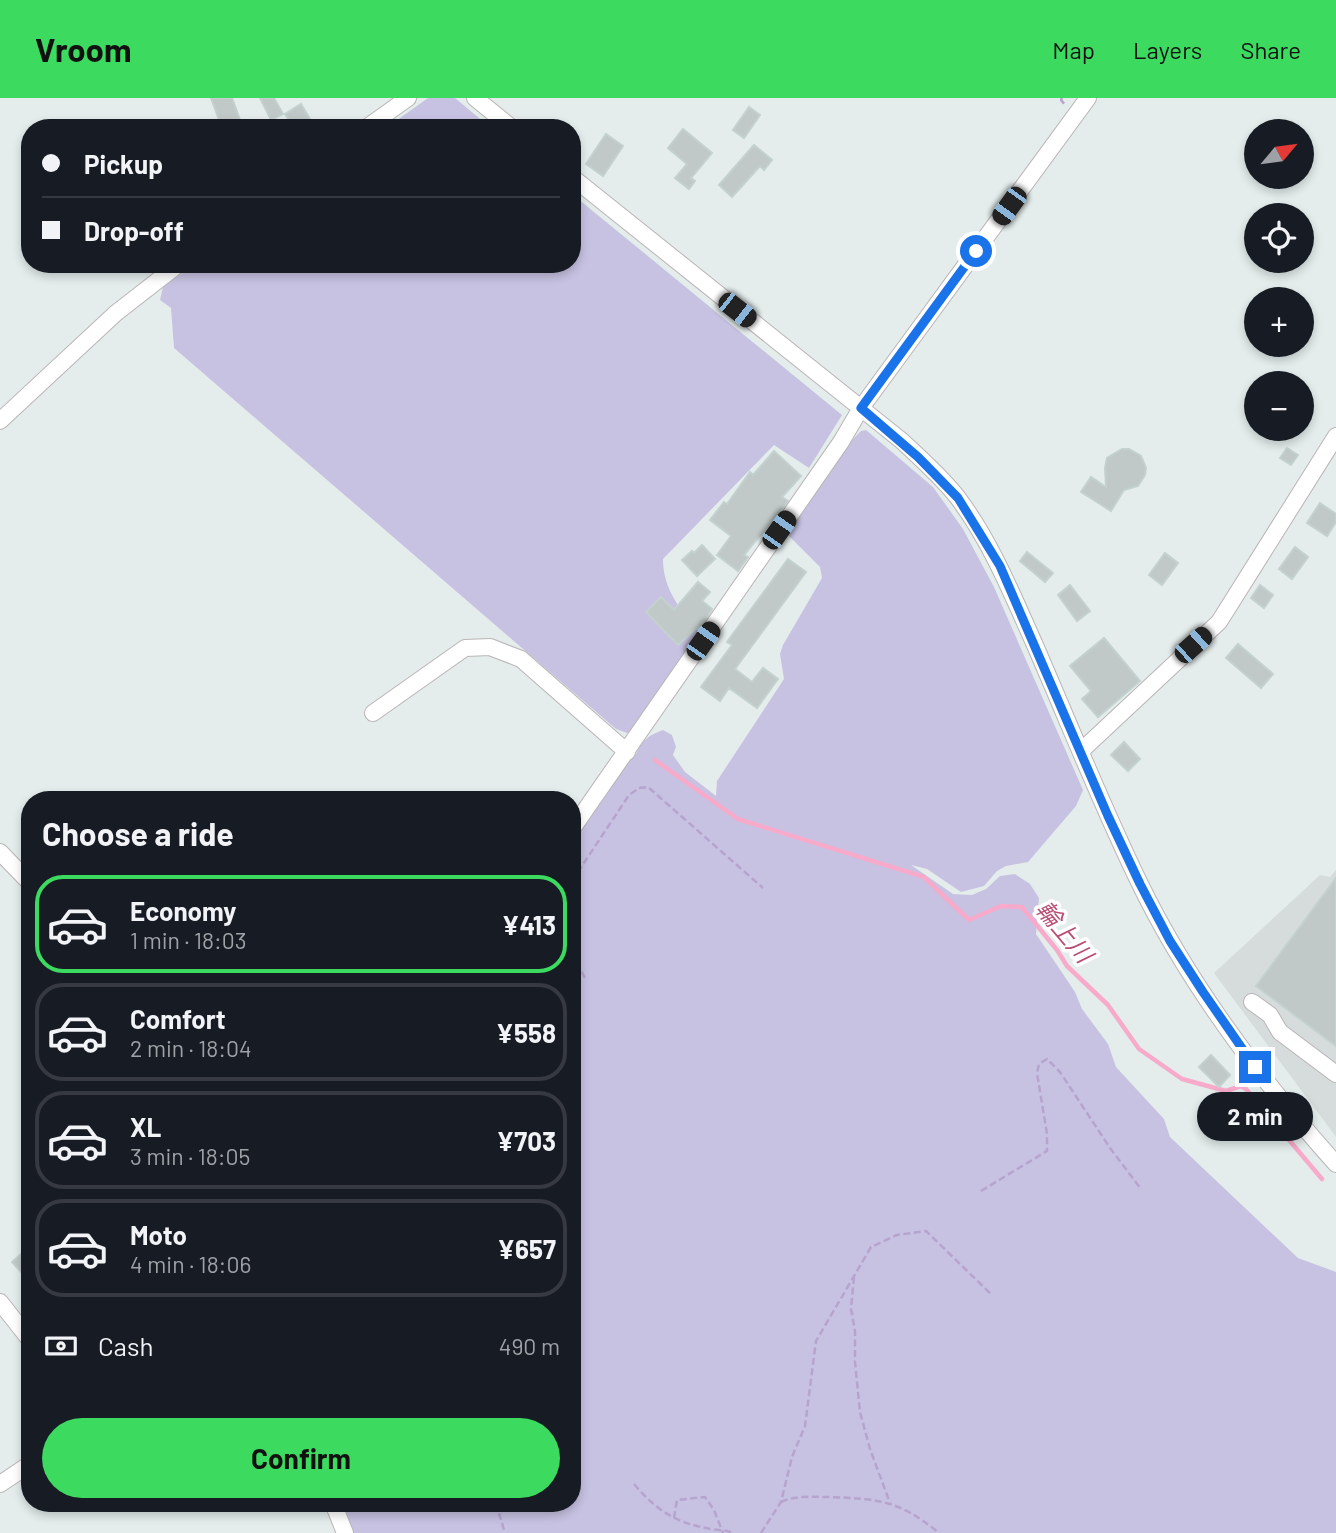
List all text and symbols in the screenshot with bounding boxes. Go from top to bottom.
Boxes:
text: Vroom [35,29,132,69]
text: Map [1052,35,1095,64]
text: Layers [1133,35,1202,64]
text: Share [1240,35,1301,64]
north arrow [1244,119,1314,189]
map controls [1244,119,1314,441]
text: Pickup [84,148,163,179]
car [989,183,1030,229]
button: locate [1244,203,1314,273]
text: Drop-off [84,215,184,246]
route start [960,235,992,267]
button: + [1244,287,1314,357]
car [714,289,761,331]
button: − [1244,371,1314,441]
car [759,507,800,553]
car [683,618,724,664]
car [1171,623,1216,667]
text: Choose a ride [42,814,234,852]
icon: car [46,893,109,956]
water label: 輪上川 [1031,894,1101,970]
text: Economy [130,895,236,926]
text: ¥413 [502,909,556,940]
text: 1 min · 18:03 [130,926,247,954]
icon: car [46,1001,109,1064]
text: Comfort [130,1003,226,1034]
text: ¥558 [496,1017,556,1048]
text: 2 min · 18:04 [130,1034,252,1062]
route end [1239,1051,1271,1083]
callout: 2 min [1197,1091,1313,1140]
text: 2 min [1227,1102,1283,1130]
icon: car [46,1109,109,1172]
text: XL [130,1111,161,1142]
text: ¥703 [496,1125,556,1156]
text: 3 min · 18:05 [130,1142,250,1170]
icon: car [46,1217,109,1280]
text: Moto [130,1219,187,1250]
text: ¥657 [497,1233,556,1264]
text: 4 min · 18:06 [130,1250,251,1278]
icon: cash [42,1327,80,1365]
text: Cash [98,1330,153,1361]
text: 490 m [499,1332,560,1360]
button: Confirm [42,1418,560,1498]

